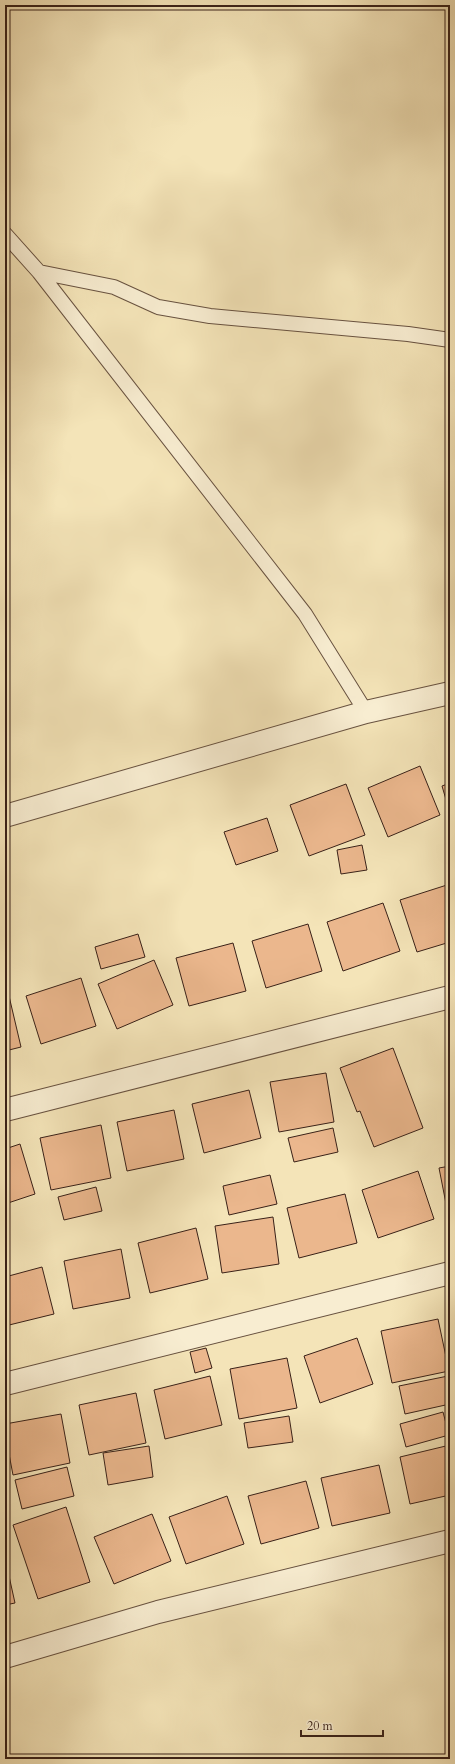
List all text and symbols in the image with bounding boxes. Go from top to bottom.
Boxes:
scale bar [301,1712,383,1738]
text: 20 m [307,1718,334,1734]

